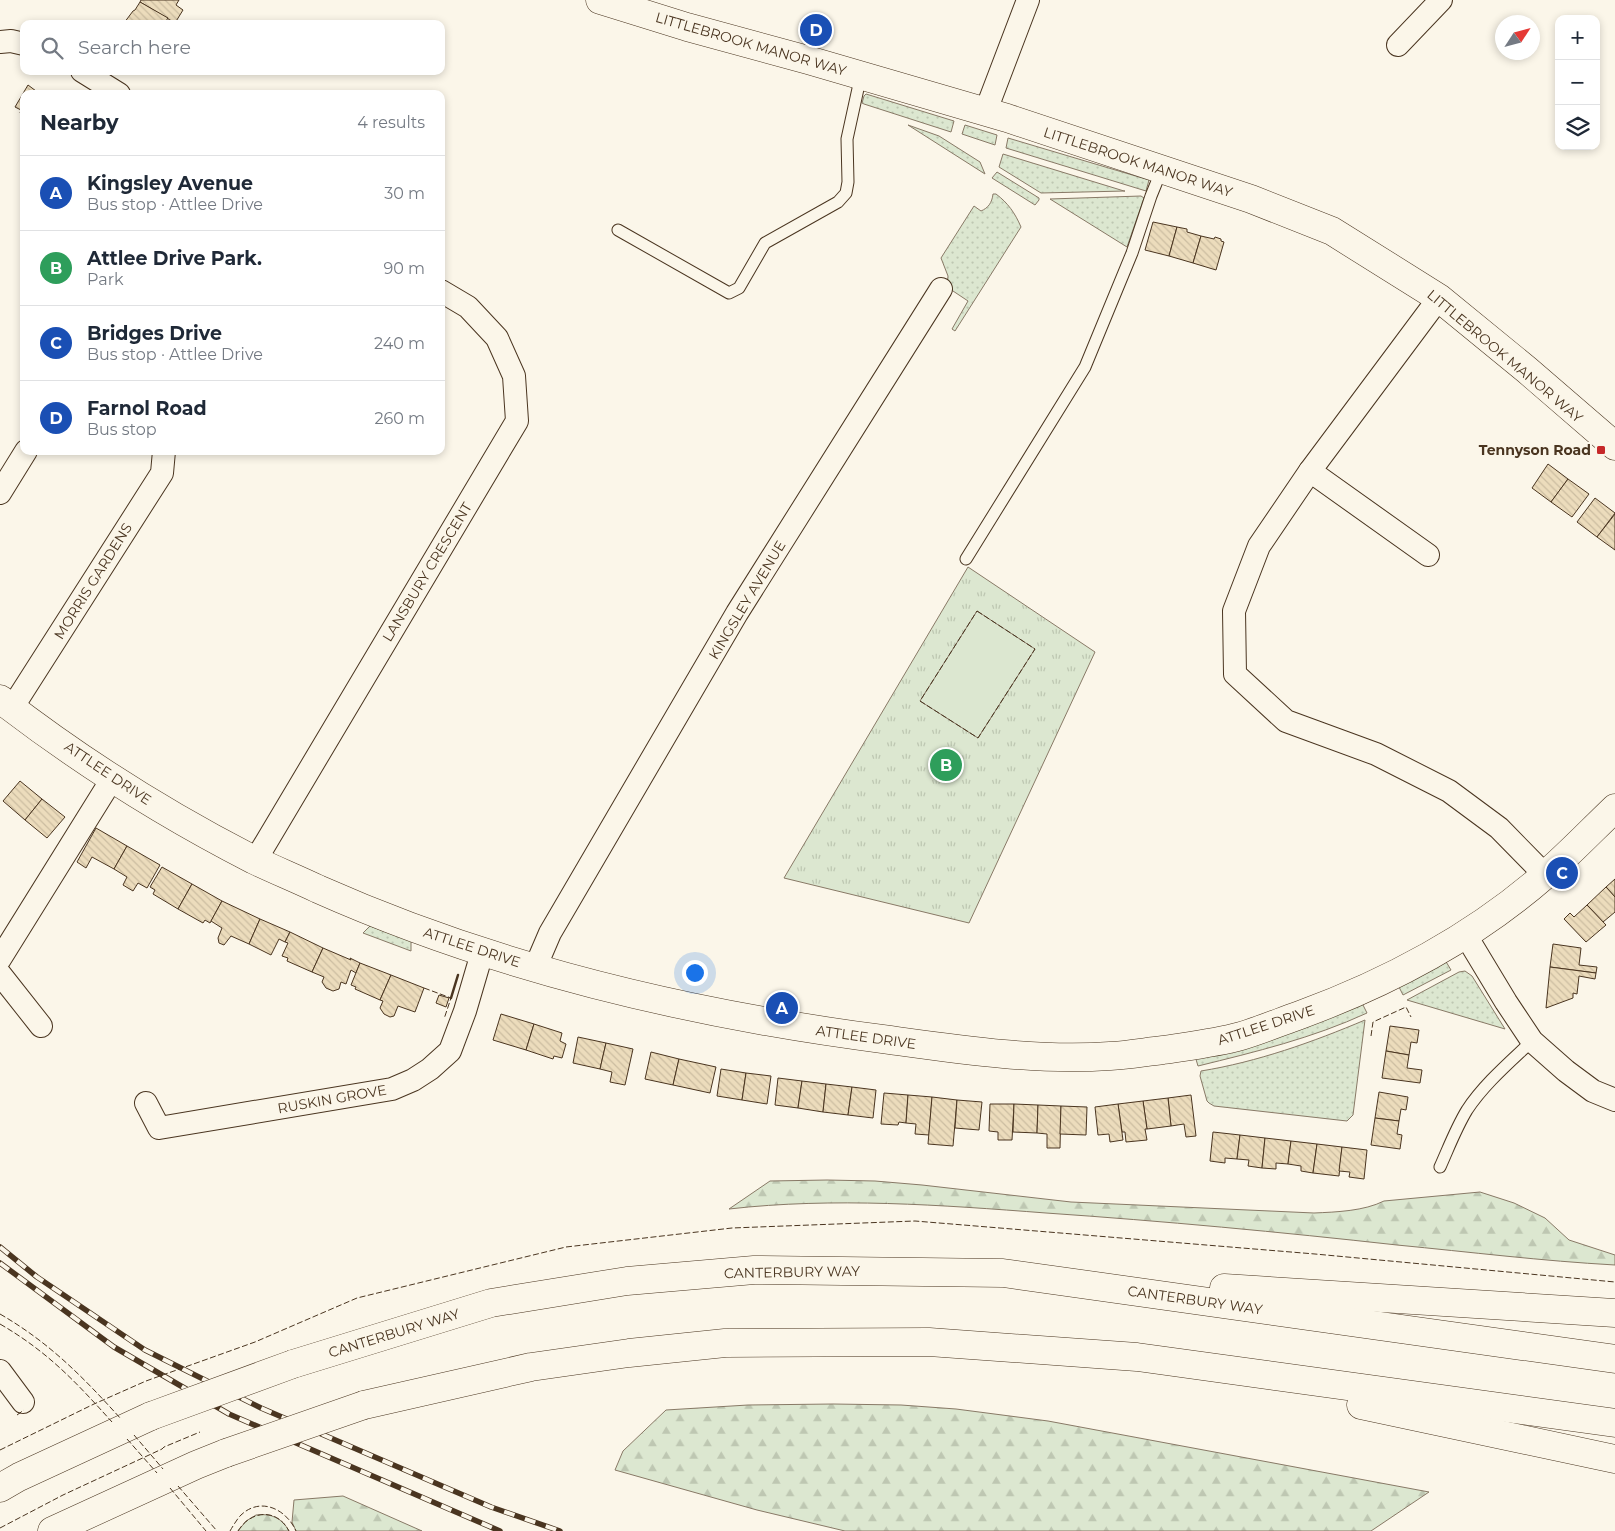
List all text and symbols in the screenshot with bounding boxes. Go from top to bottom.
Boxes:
street label: LITTLEBROOK MANOR WAY [653,8,849,80]
pin: D [800,11,832,49]
north arrow [1495,15,1540,60]
map controls [1555,15,1600,150]
button: + [1555,15,1600,60]
search box [20,20,445,75]
icon: search [38,34,66,62]
text: Search here [78,36,191,59]
button: − [1555,60,1600,105]
button: layers [1555,105,1600,150]
text: Nearby [40,110,119,135]
text: 4 results [357,113,425,132]
street label: LITTLEBROOK MANOR WAY [1041,123,1235,201]
text: Kingsley Avenue [87,172,253,195]
text: A [50,184,62,203]
text: 30 m [384,184,425,203]
text: Bus stop · Attlee Drive [87,195,263,214]
text: Attlee Drive Park. [87,247,262,270]
text: B [50,259,62,278]
text: 90 m [383,259,425,278]
text: Park [87,270,124,289]
street label: LITTLEBROOK MANOR WAY [1423,286,1587,427]
text: Bridges Drive [87,322,222,345]
text: C [50,334,62,353]
text: 240 m [374,334,425,353]
text: Bus stop · Attlee Drive [87,345,263,364]
text: Farnol Road [87,397,207,420]
text: D [49,409,63,428]
text: 260 m [374,409,425,428]
text: Bus stop [87,420,157,439]
place label: Tennyson Road [1479,441,1591,459]
marker: Tennyson Road [1595,444,1607,456]
street label: LANSBURY CRESCENT [378,499,476,645]
street label: MORRIS GARDENS [50,520,136,642]
street label: KINGSLEY AVENUE [704,537,790,663]
street label: ATTLEE DRIVE [61,737,155,809]
pin: B [930,746,962,784]
pin: C [1546,854,1578,892]
street label: ATTLEE DRIVE [421,923,523,971]
your location [682,960,708,986]
pin: A [766,989,798,1027]
street label: ATTLEE DRIVE [1215,1001,1317,1049]
street label: ATTLEE DRIVE [815,1021,917,1053]
street label: RUSKIN GROVE [276,1081,388,1117]
street label: CANTERBURY WAY [724,1262,860,1282]
street label: CANTERBURY WAY [1126,1282,1264,1318]
street label: CANTERBURY WAY [326,1304,462,1362]

